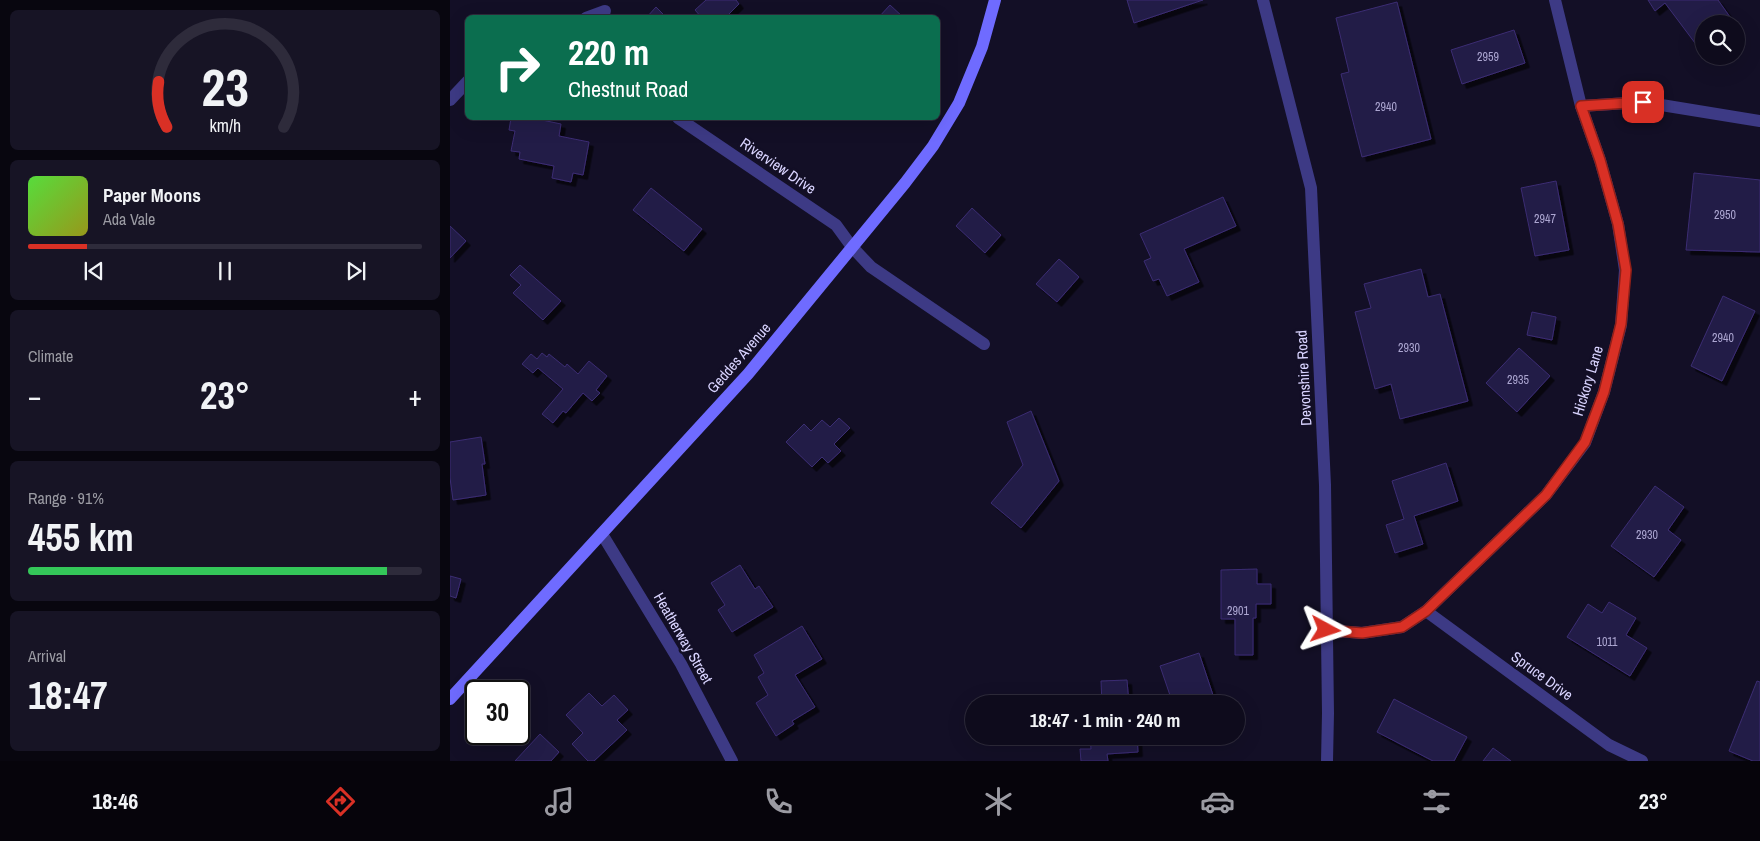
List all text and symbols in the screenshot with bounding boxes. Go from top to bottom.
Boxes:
map controls [1695,15,1745,65]
button: search [1695,15,1745,65]
text: 220 m [568,29,649,76]
icon: right [485,35,550,100]
house number: 2959 [1477,49,1499,65]
text: 23 [201,52,249,122]
text: Chestnut Road [568,74,688,104]
pin [1622,81,1664,123]
icon: arrive [1629,88,1657,116]
house number: 2940 [1375,99,1397,115]
text: km/h [209,114,241,138]
street label: Riverview Drive [736,132,821,199]
text: Paper Moons [103,182,201,208]
house number: 2950 [1714,207,1736,223]
text: Ada Vale [103,208,155,230]
house number: 2947 [1534,211,1556,227]
icon: previous [80,257,108,285]
icon: pause [211,257,239,285]
icon: next [342,257,370,285]
street label: Geddes Avenue [702,318,775,398]
street label: Devonshire Road [1291,330,1316,426]
house number: 2940 [1712,330,1734,346]
house number: 2930 [1398,340,1420,356]
street label: Hickory Lane [1567,343,1608,419]
text: Climate [28,345,73,367]
text: 23° [200,370,250,421]
house number: 2935 [1507,372,1529,388]
text: − [28,377,41,415]
text: + [409,377,422,415]
text: Range · 91% [28,487,104,509]
text: 455 km [28,512,134,563]
house number: 2930 [1636,527,1658,543]
street label: Heatherway Street [649,588,718,688]
house number: 2901 [1227,603,1249,619]
position arrow [1299,603,1351,655]
house number: 1011 [1596,634,1618,650]
text: Arrival [28,645,66,667]
street label: Spruce Drive [1507,646,1578,705]
text: 18:47 [28,670,108,721]
speed limit sign: 30 [465,680,530,745]
text: 18:47 · 1 min · 240 m [1030,707,1180,733]
icon: directions [323,784,358,819]
icon: music [542,784,577,819]
icon: phone [761,784,796,819]
icon: climate [981,784,1016,819]
icon: car [1200,784,1235,819]
icon: filters [1419,784,1454,819]
text: 18:46 [92,786,138,816]
text: 23° [1639,786,1668,816]

